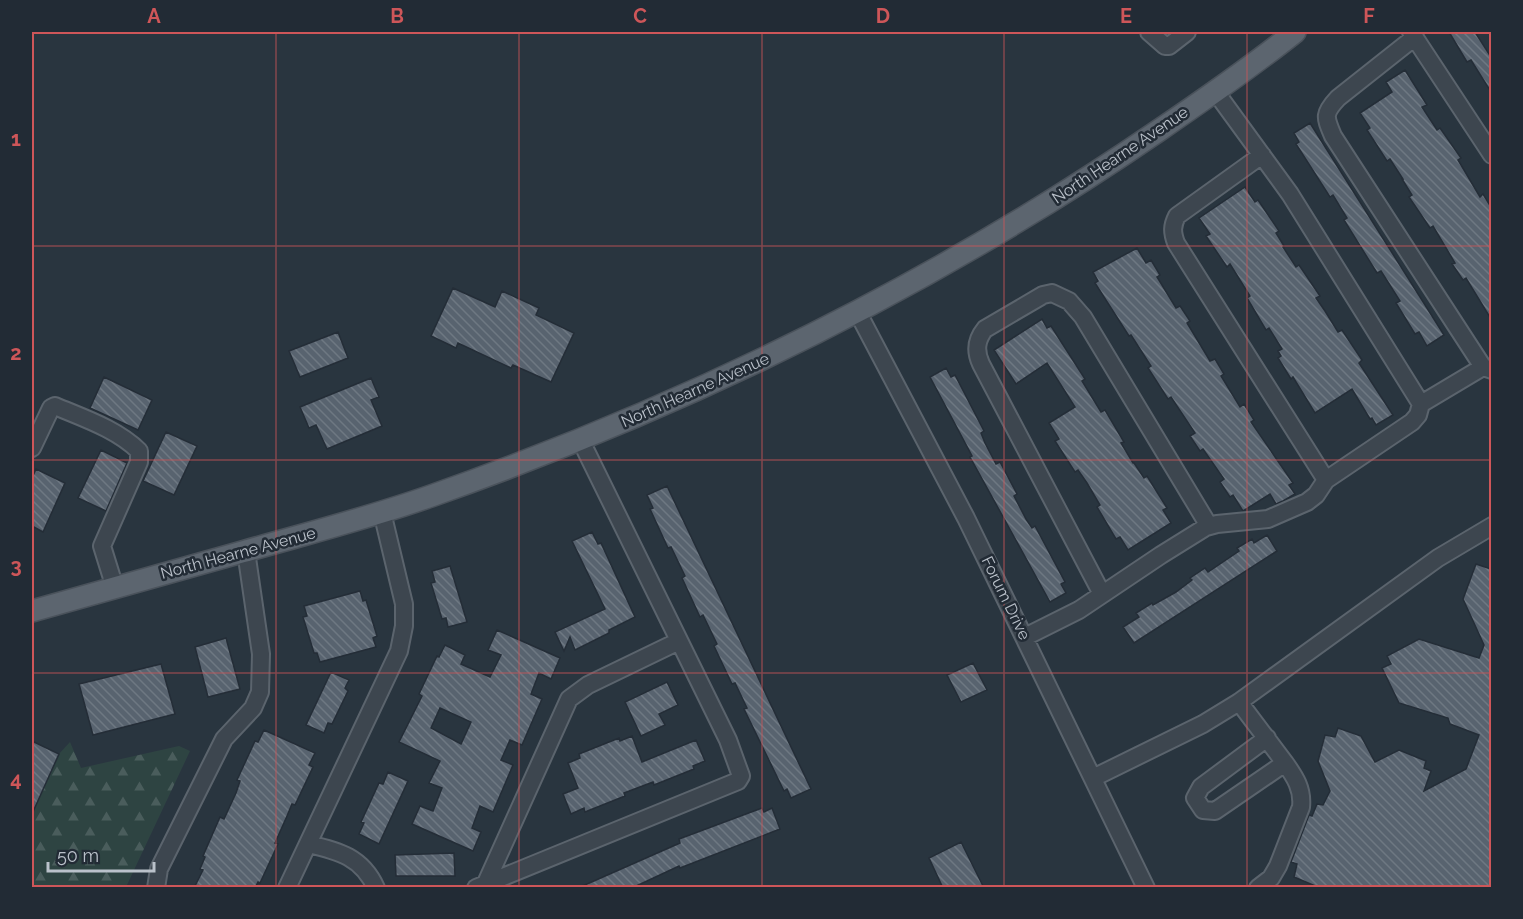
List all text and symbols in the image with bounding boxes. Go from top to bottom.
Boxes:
text: A [147,4,161,28]
text: B [390,4,404,28]
text: C [633,4,647,28]
text: D [876,4,890,28]
text: E [1120,4,1132,28]
text: F [1363,4,1375,28]
street label: North Hearne Avenue [1048,102,1192,208]
text: 1 [11,127,21,151]
text: 2 [10,341,22,365]
street label: North Hearne Avenue [618,349,772,431]
street label: North Hearne Avenue [158,523,318,583]
street label: Forum Drive [978,553,1034,643]
text: 3 [10,554,22,578]
text: 4 [10,767,22,791]
scale bar [48,835,154,873]
text: 50 m [57,845,99,866]

